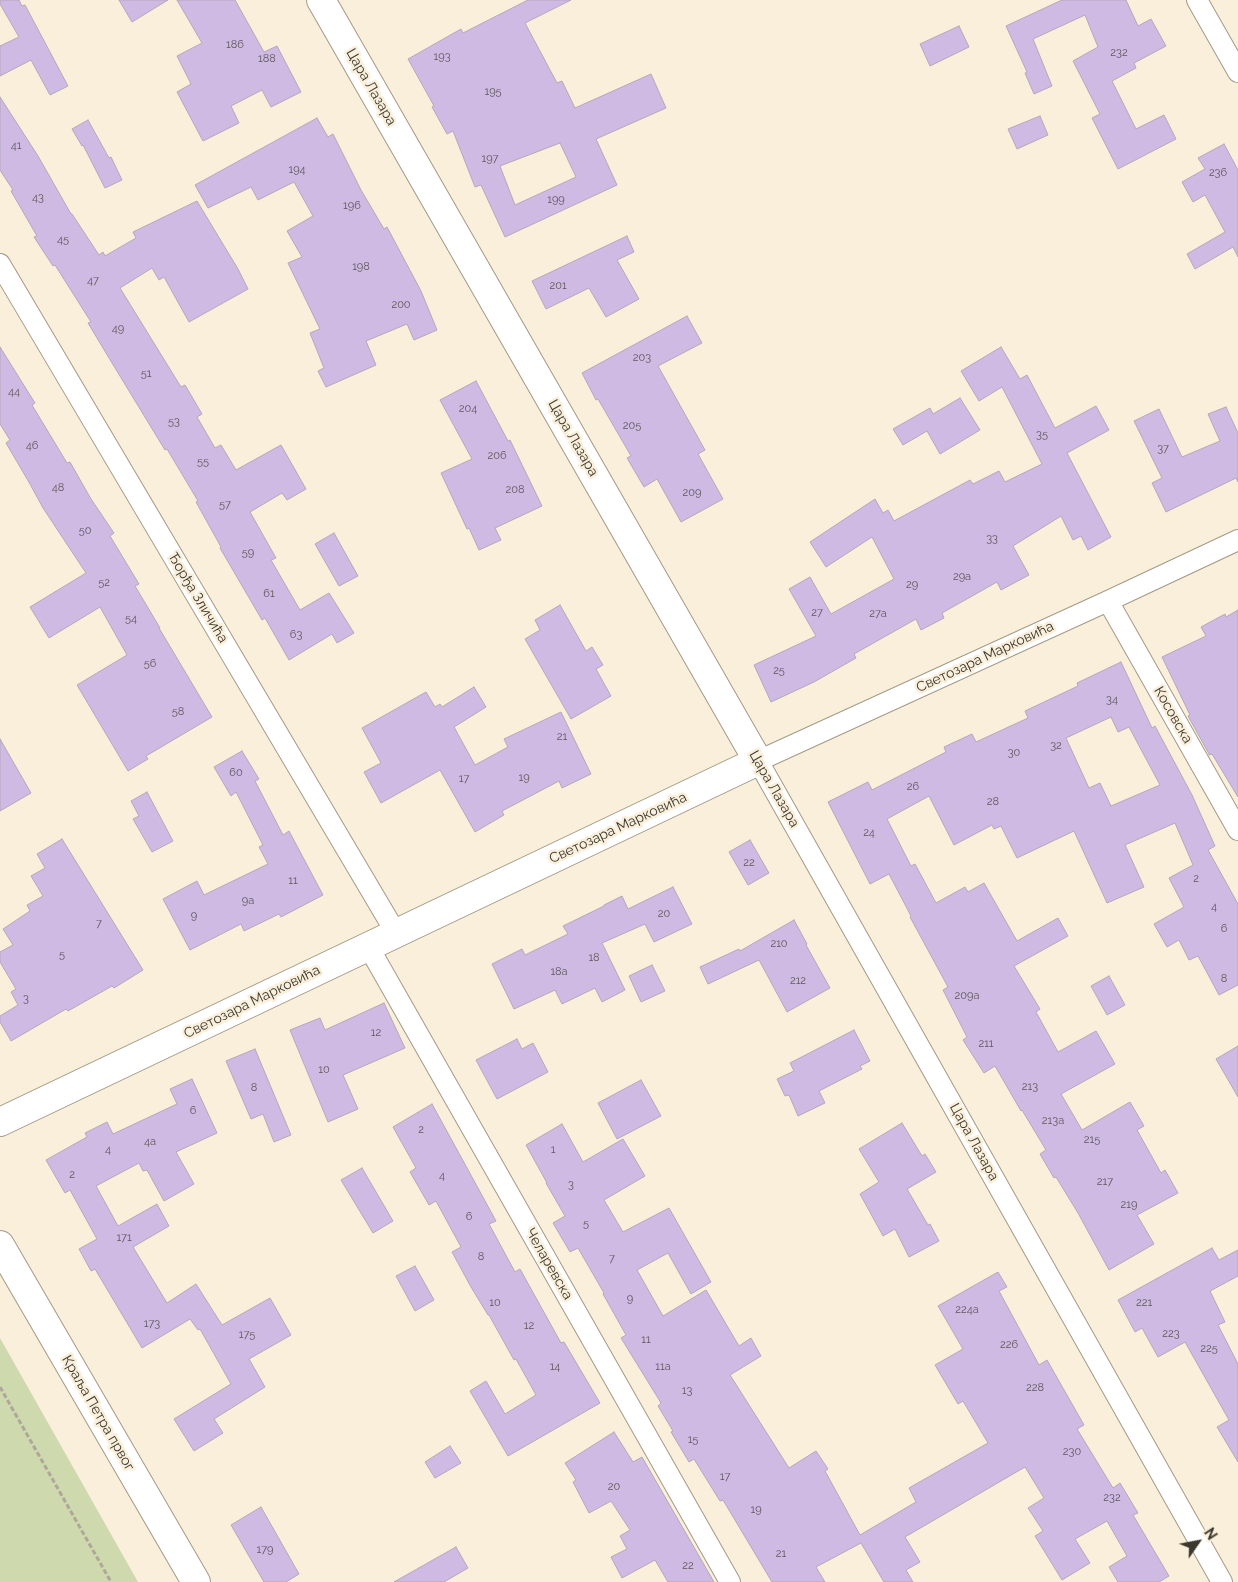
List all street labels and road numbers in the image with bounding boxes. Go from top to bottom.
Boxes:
street label: Цара Лазара [342,46,400,128]
street label: Цара Лазара [544,397,602,479]
street label: Ђорђа Зличића [165,550,231,646]
street label: Светозара Марковића [914,618,1056,696]
street label: Косовска [1150,684,1196,746]
street label: Цара Лазара [745,748,803,830]
street label: Светозара Марковића [547,789,689,867]
street label: Светозара Марковића [181,962,323,1042]
street label: Цара Лазара [946,1100,1002,1184]
street label: Челаревска [522,1225,576,1303]
street label: Краља Петра првог [58,1352,138,1474]

